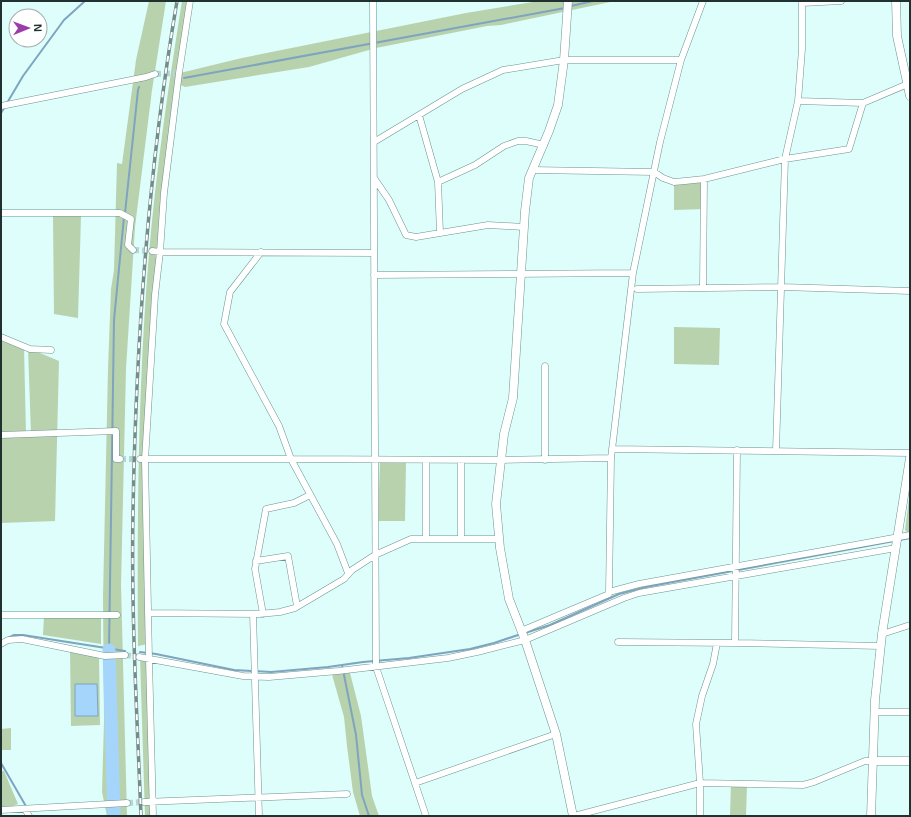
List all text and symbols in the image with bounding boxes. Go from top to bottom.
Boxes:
north arrow [8,8,48,48]
text: N [32,24,44,32]

